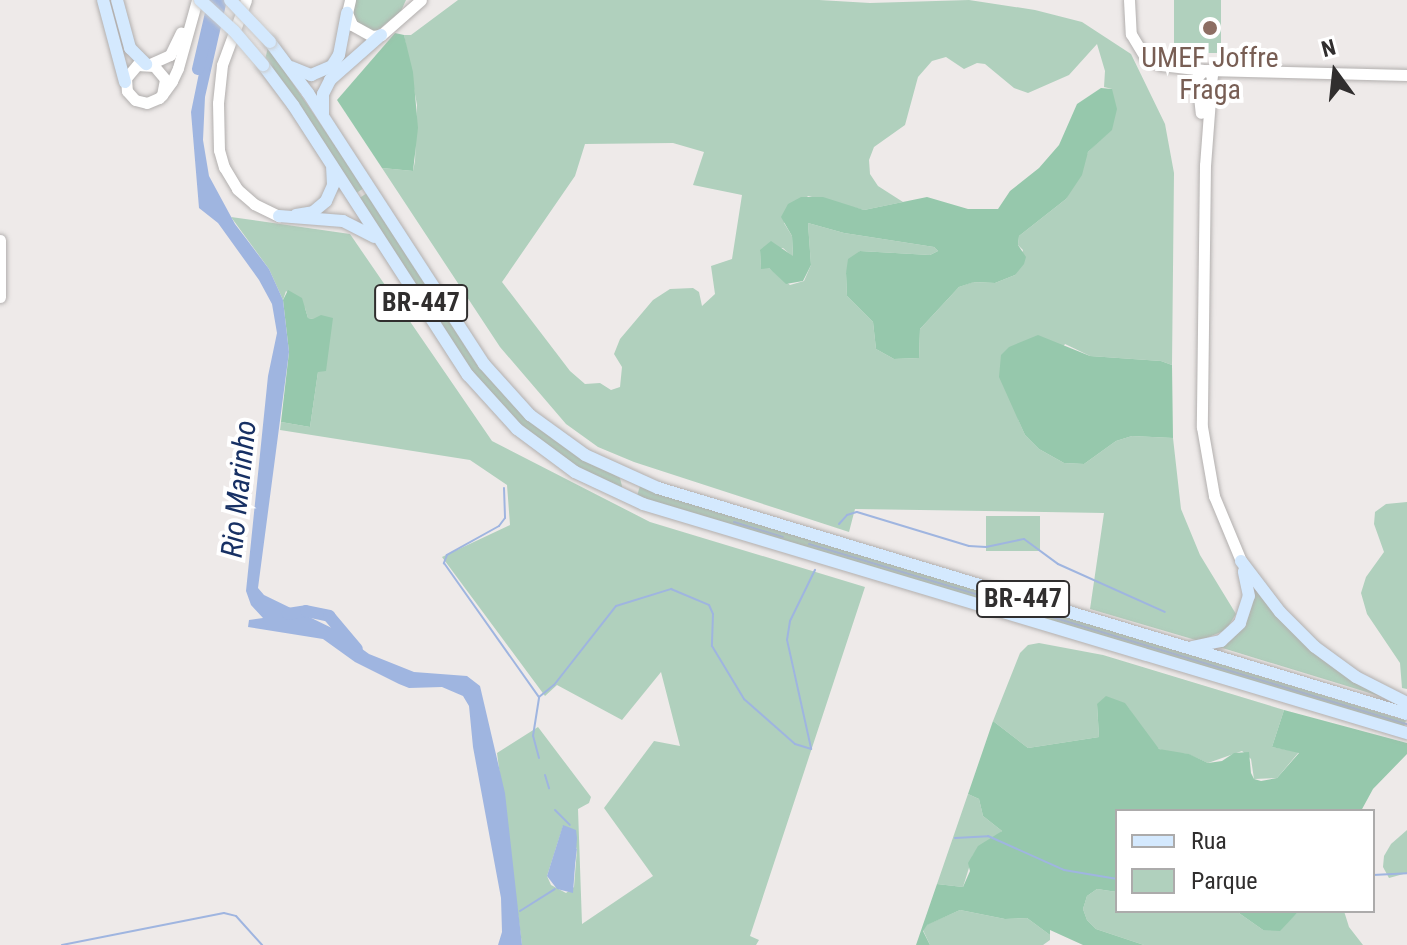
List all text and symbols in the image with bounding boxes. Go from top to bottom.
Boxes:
marker: UMEF Joffre Fraga [1201,19,1219,37]
north arrow [1295,32,1375,112]
text: N [1319,35,1338,62]
place label: UMEF Joffre Fraga [1141,41,1279,107]
road number: BR-447 [373,281,469,325]
water label: Rio Marinho [214,419,264,559]
road number: BR-447 [975,577,1071,621]
legend [1115,809,1375,913]
text: Rua [1191,827,1227,855]
text: Parque [1191,867,1258,895]

